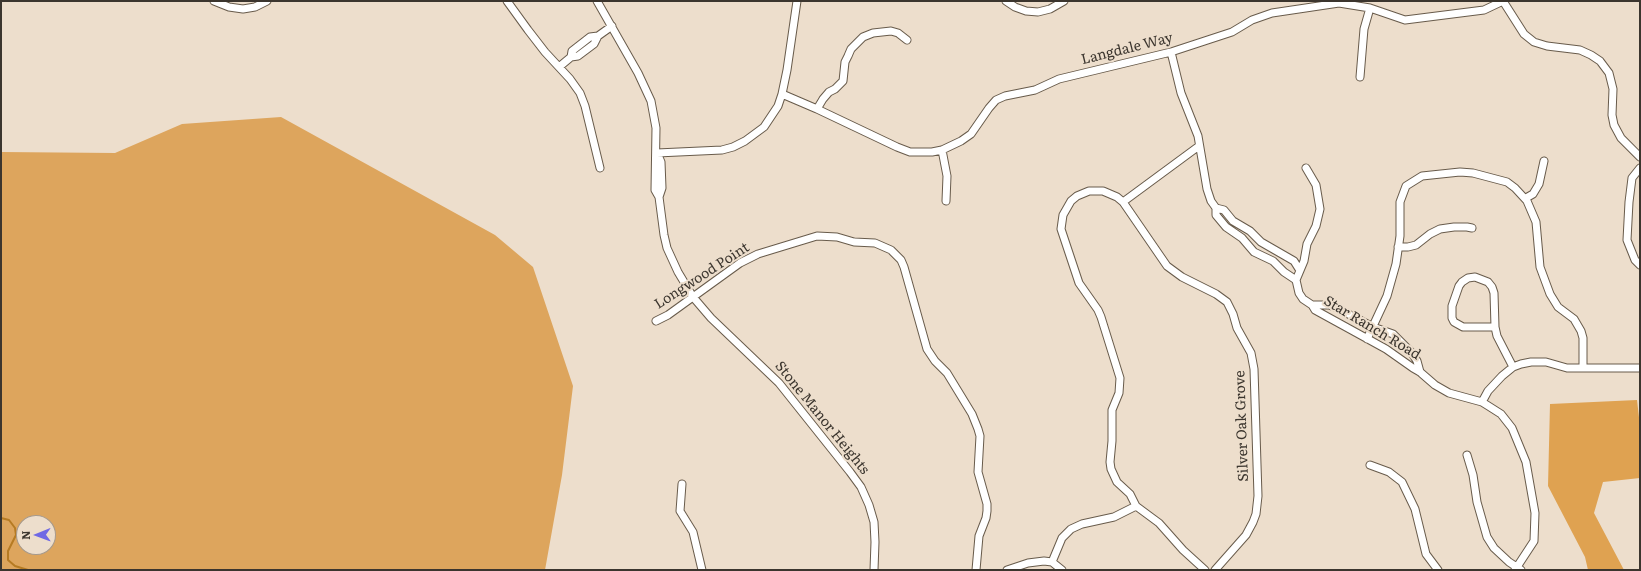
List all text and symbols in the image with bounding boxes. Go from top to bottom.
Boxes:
street label: Langdale Way [1079,30,1175,68]
street label: Longwood Point [652,239,752,313]
street label: Star Ranch Road [1321,292,1423,364]
street label: Stone Manor Heights [771,358,873,478]
street label: Silver Oak Grove [1232,370,1252,482]
north arrow [16,515,56,555]
text: N [17,530,33,540]

